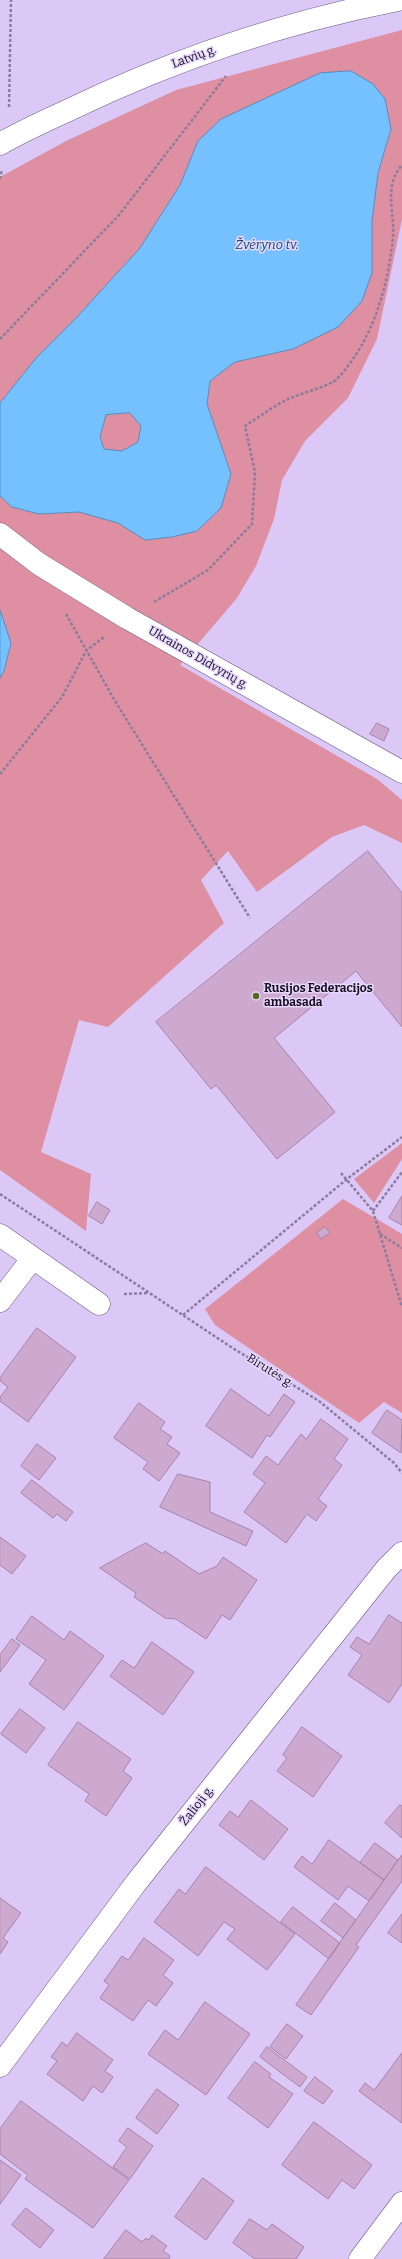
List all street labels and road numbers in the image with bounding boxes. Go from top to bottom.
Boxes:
street label: Latvių g. [170,42,218,72]
street label: Ukrainos Didvyrių g. [146,624,250,692]
street label: Birutės g. [244,1351,296,1391]
street label: Žalioji g. [177,1783,217,1829]

